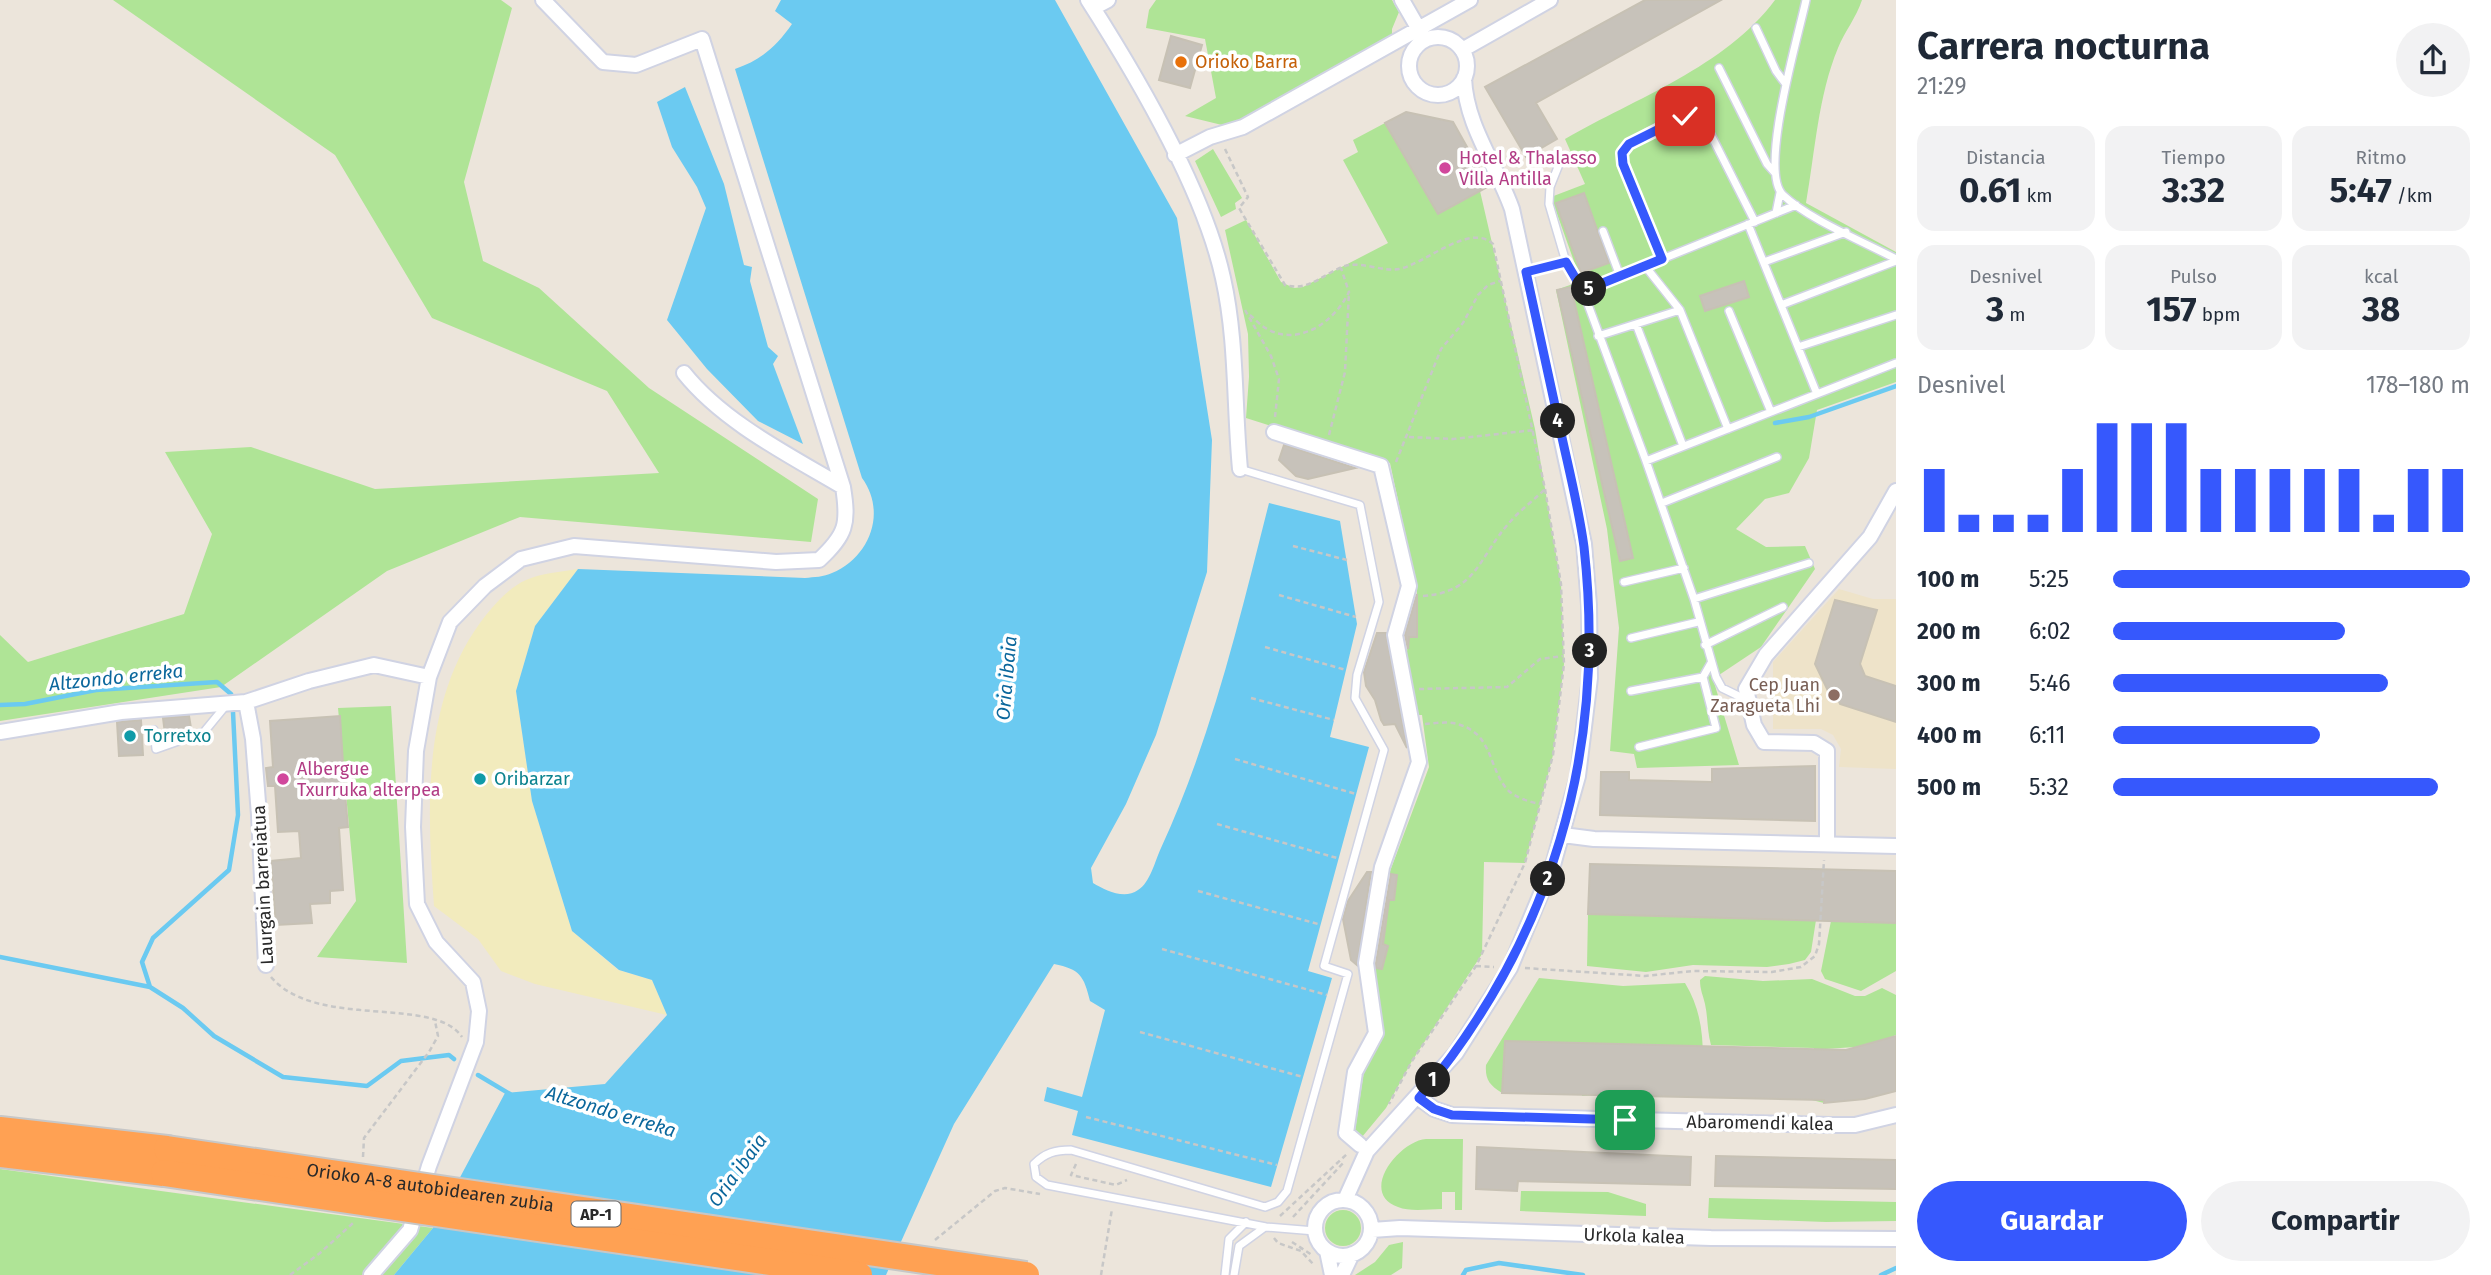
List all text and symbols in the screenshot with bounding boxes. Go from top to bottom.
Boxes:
text: Carrera nocturna [1917,23,2210,69]
button: share [2396,23,2470,97]
place label: Orioko Barra [1195,51,1298,73]
marker: Orioko Barra [1173,54,1189,70]
text: 21:29 [1917,72,1967,100]
pin [1655,86,1715,146]
icon: check [1666,97,1704,135]
text: Distancia [1966,146,2046,169]
text: Tiempo [2161,146,2226,169]
text: Ritmo [2356,146,2407,169]
place label: Hotel & Thalasso Villa Antilla [1459,147,1597,190]
marker: Hotel & Thalasso Villa Antilla [1437,160,1453,176]
text: 0.61 [1959,169,2022,211]
text: 3:32 [2162,169,2225,211]
text: 5:47 [2330,169,2392,211]
text: km [2022,184,2053,207]
text: /km [2392,184,2433,207]
text: Desnivel [1969,265,2042,288]
text: Pulso [2170,265,2217,288]
text: kcal [2364,265,2398,288]
pin: 5 [1572,272,1606,306]
text: 5 [1583,277,1594,300]
text: 3 [1986,288,2004,330]
text: 157 [2146,288,2197,330]
text: 38 [2362,288,2400,330]
text: m [2004,303,2026,326]
text: bpm [2197,303,2241,326]
text: Desnivel [1917,371,2006,399]
text: 178–180 m [2366,371,2470,399]
pin: 4 [1540,404,1576,438]
text: 4 [1552,409,1563,432]
text: 100 m [1917,565,1979,593]
text: 5:25 [2029,565,2069,593]
text: 200 m [1917,617,1981,645]
text: 6:02 [2029,617,2071,645]
pin: 3 [1572,634,1608,668]
water label: Oria ibaia [991,635,1022,721]
text: 3 [1585,639,1594,662]
water label: Altzondo erreka [47,659,184,696]
text: 300 m [1917,669,1981,697]
text: 5:46 [2029,669,2070,697]
place label: Cep Juan Zaragueta Lhi [1710,674,1820,717]
marker: Cep Juan Zaragueta Lhi [1826,687,1842,703]
text: 400 m [1917,721,1982,749]
text: 6:11 [2029,721,2065,749]
place label: Torretxo [144,725,212,747]
marker: Torretxo [122,728,138,744]
place label: Albergue Txurruka alterpea [297,758,441,801]
place label: Oribarzar [494,768,570,790]
marker: Albergue Txurruka alterpea [275,771,291,787]
marker: Oribarzar [472,771,488,787]
text: 500 m [1917,773,1981,801]
text: 5:32 [2029,773,2069,801]
street label: Laurgain barreiatua [248,805,278,965]
pin: 2 [1530,862,1566,896]
text: 2 [1543,867,1552,890]
pin: 1 [1416,1062,1450,1098]
text: 1 [1428,1068,1437,1091]
water label: Altzondo erreka [542,1080,679,1142]
pin [1595,1090,1655,1150]
icon: arrive [1606,1101,1644,1139]
street label: Abaromendi kalea [1686,1111,1834,1135]
water label: Oria ibaia [703,1129,772,1211]
street label: Orioko A-8 autobidearen zubia [305,1159,555,1217]
button: Guardar [1917,1181,2187,1261]
button: Compartir [2201,1181,2470,1261]
road number: AP-1 [572,1202,620,1226]
street label: Urkola kalea [1583,1223,1685,1249]

